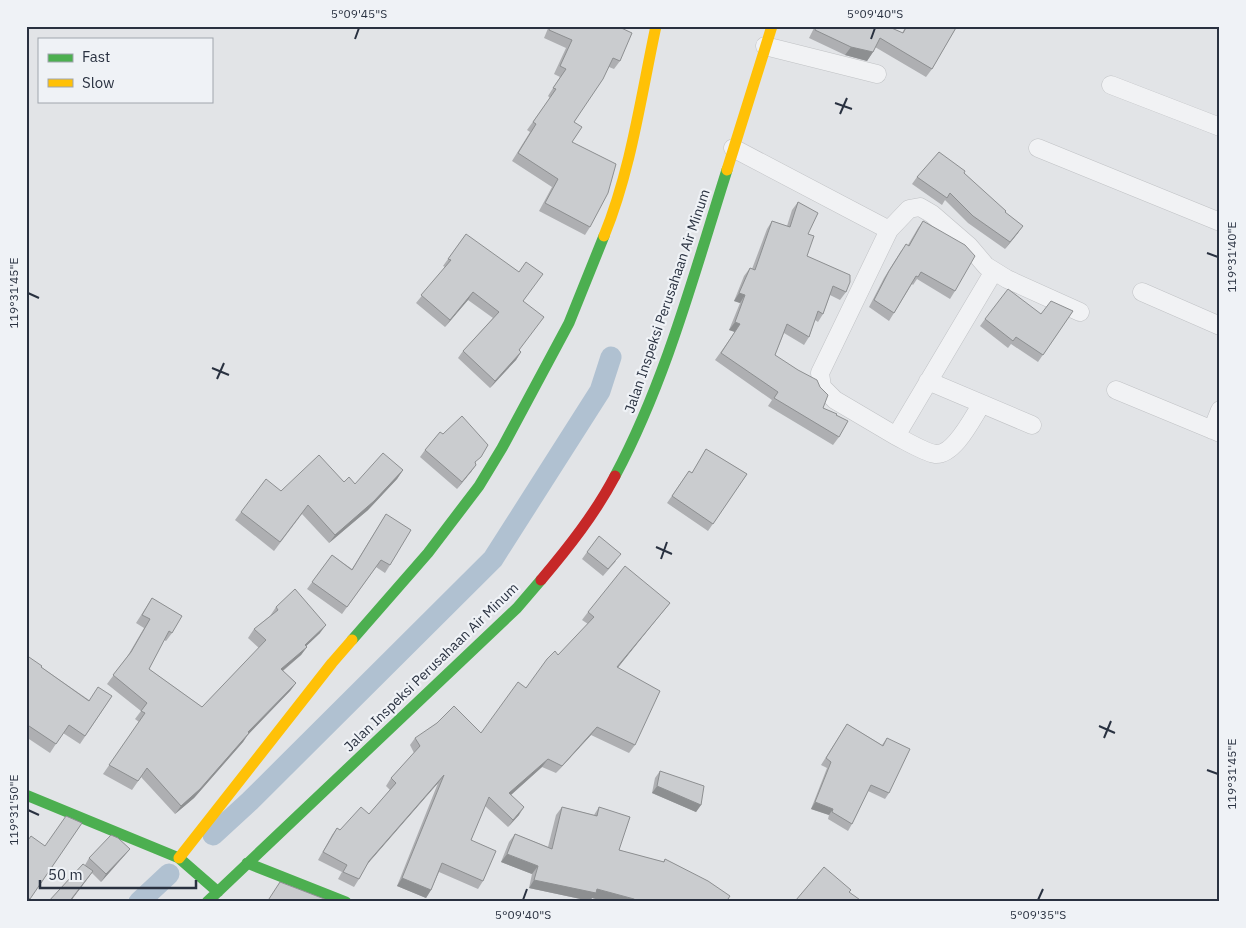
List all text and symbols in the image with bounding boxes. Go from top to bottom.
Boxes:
text: 5°09'45"S [331,6,387,21]
text: 5°09'40"S [847,6,903,21]
legend [38,38,212,102]
text: Fast [82,47,110,66]
text: Slow [82,73,115,92]
street label: Jalan Inspeksi Perusahaan Air Minum [620,187,714,415]
text: 119°31'40"E [1224,222,1239,292]
text: 119°31'45"E [6,258,21,328]
street label: Jalan Inspeksi Perusahaan Air Minum [340,579,522,755]
text: 119°31'45"E [1224,739,1239,809]
text: 119°31'50"E [6,775,21,845]
scale bar [40,858,196,890]
text: 50 m [48,865,83,884]
text: 5°09'40"S [495,907,551,922]
text: 5°09'35"S [1010,907,1066,922]

